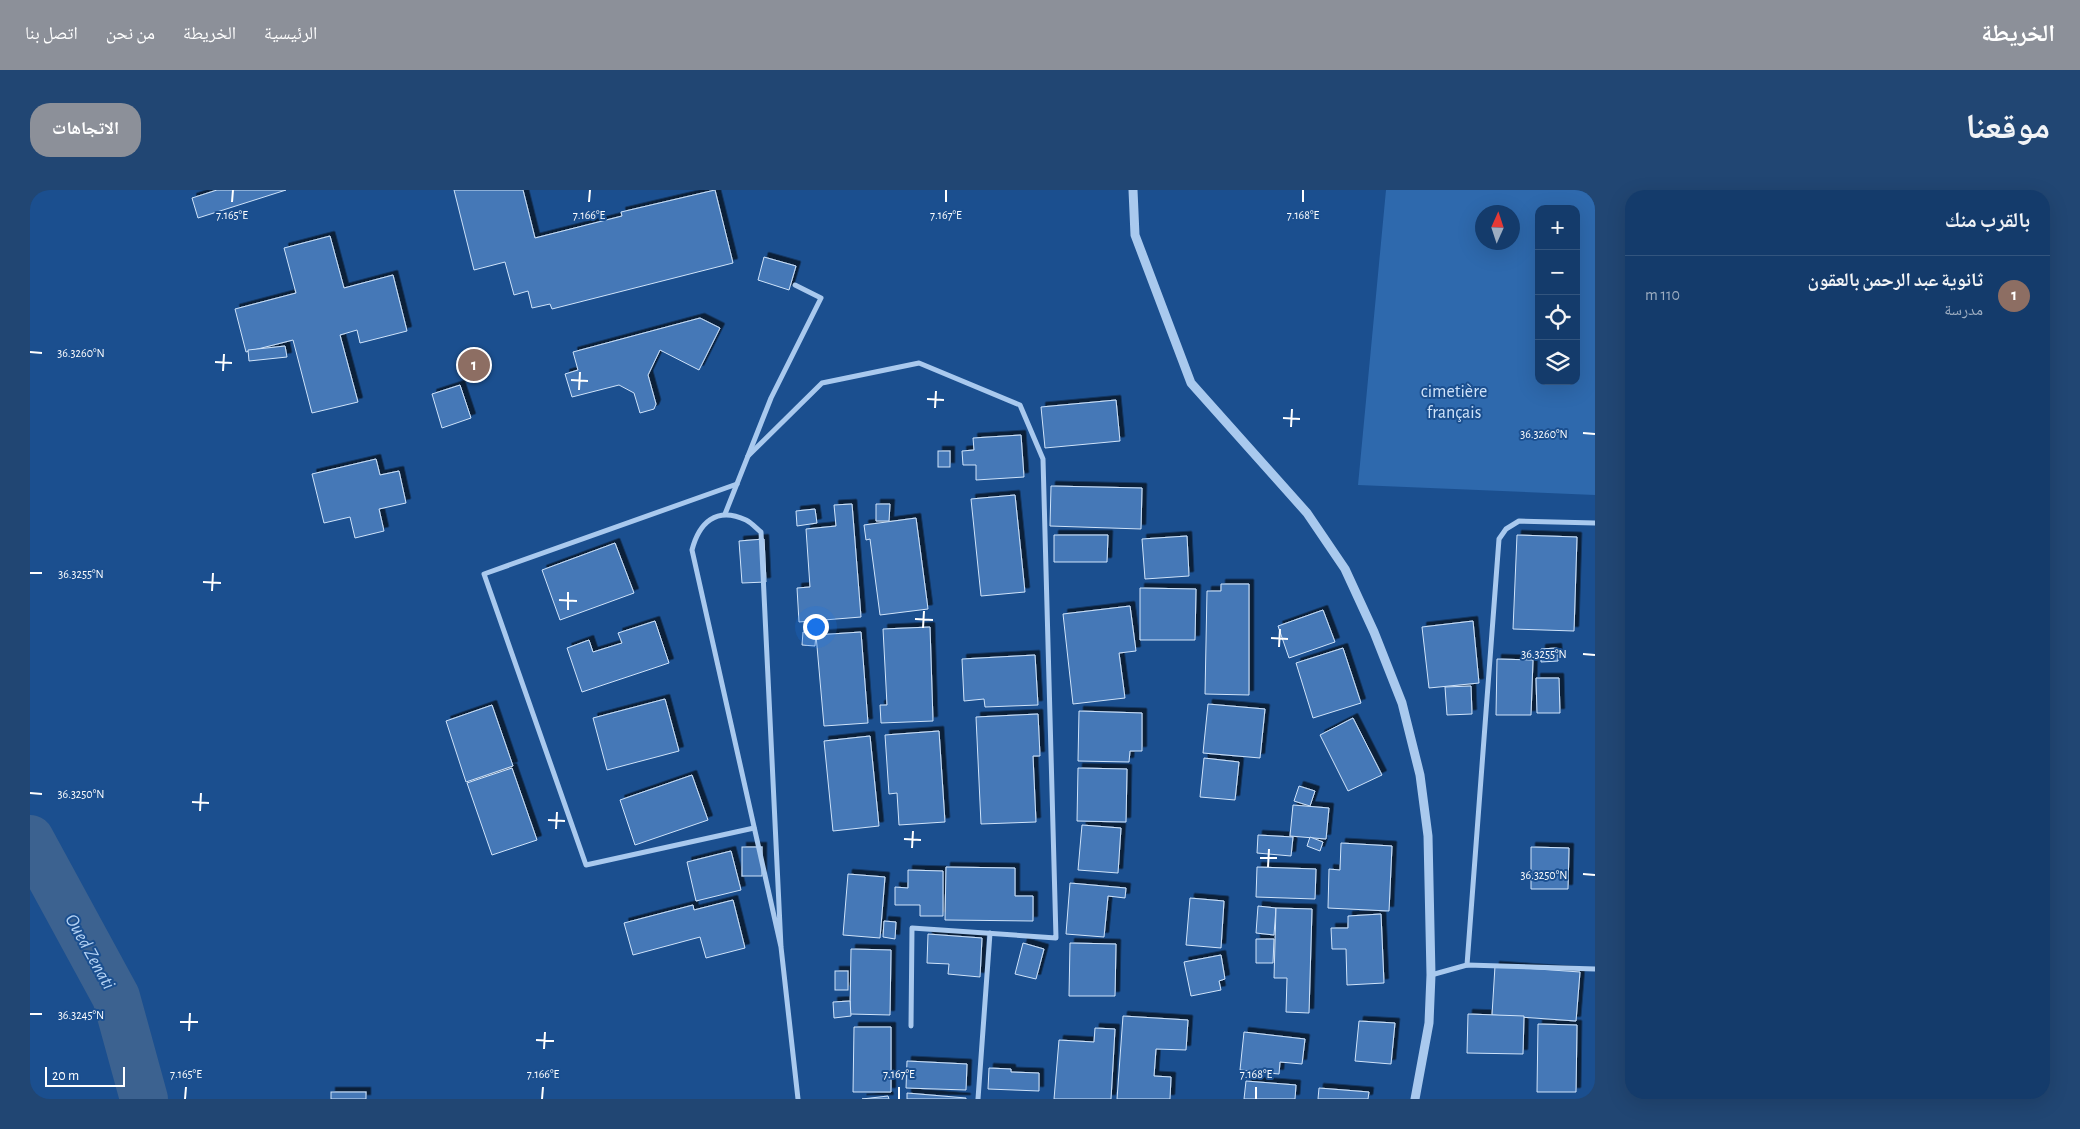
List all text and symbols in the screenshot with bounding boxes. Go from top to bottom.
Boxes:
text: الخريطة [1981,22,2055,46]
text: اتصل بنا [25,25,78,43]
text: من نحن [106,25,155,43]
text: الخريطة [183,25,236,43]
text: الرئيسية [264,25,317,43]
button: الاتجاهات [30,103,141,157]
text: موقعنا [1965,110,2050,145]
north arrow [1475,205,1520,250]
map controls [1535,205,1580,385]
button: + [1535,205,1580,250]
text: 7.165°E [216,209,248,221]
text: 7.166°E [573,209,605,221]
text: 7.167°E [930,209,962,221]
text: 7.168°E [1287,209,1319,221]
text: بالقرب منك [1945,210,2030,231]
button: − [1535,250,1580,295]
text: ثانوية عبد الرحمن بالعقون [1807,271,1983,290]
text: 110 m [1645,287,1680,303]
text: 1 [2011,287,2017,303]
button: locate [1535,295,1580,340]
text: مدرسة [1944,302,1983,318]
button: layers [1535,340,1580,385]
pin: 1 [458,346,490,384]
text: 36.3260°N [57,347,105,359]
park label: cimetière français [1421,383,1487,422]
text: 36.3260°N [1520,428,1568,440]
text: 36.3255°N [58,568,104,580]
your location [803,614,829,640]
text: 36.3255°N [1521,648,1567,660]
text: 36.3250°N [58,788,104,800]
text: 36.3250°N [1521,869,1567,881]
water label: Oued Zenati [61,911,118,993]
text: 36.3245°N [58,1009,104,1021]
scale bar [45,1064,125,1087]
text: 7.165°E [170,1068,202,1080]
text: 7.166°E [527,1068,559,1080]
text: 7.167°E [883,1068,915,1080]
text: 7.168°E [1240,1068,1272,1080]
text: 20 m [52,1069,79,1083]

